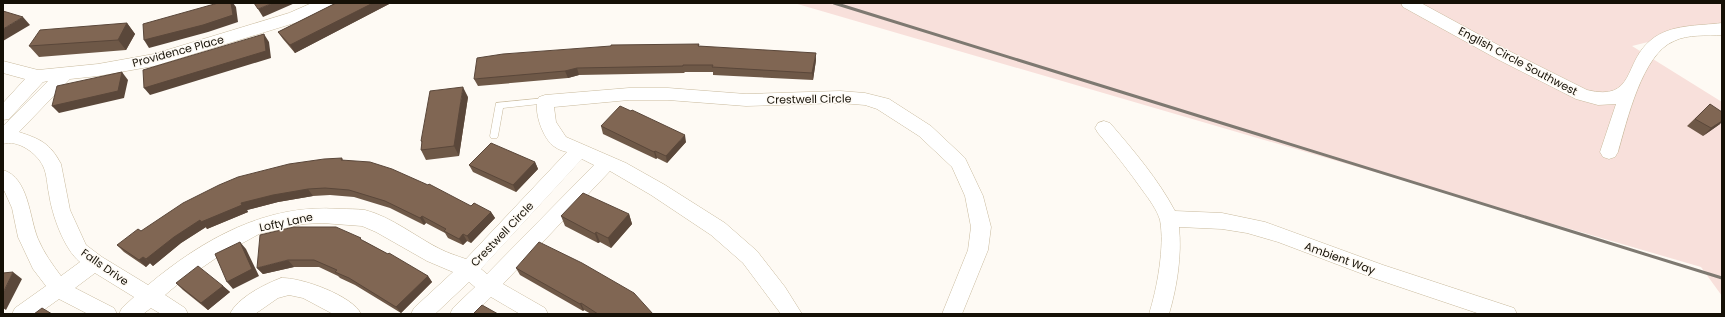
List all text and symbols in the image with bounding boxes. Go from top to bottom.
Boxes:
street label: English Circle Southwest [1456,23,1580,99]
street label: Providence Place [130,31,226,71]
street label: Crestwell Circle [766,90,852,108]
street label: Crestwell Circle [467,198,537,270]
street label: Lofty Lane [258,208,315,236]
street label: Ambient Way [1302,238,1378,278]
street label: Falls Drive [78,245,132,289]

